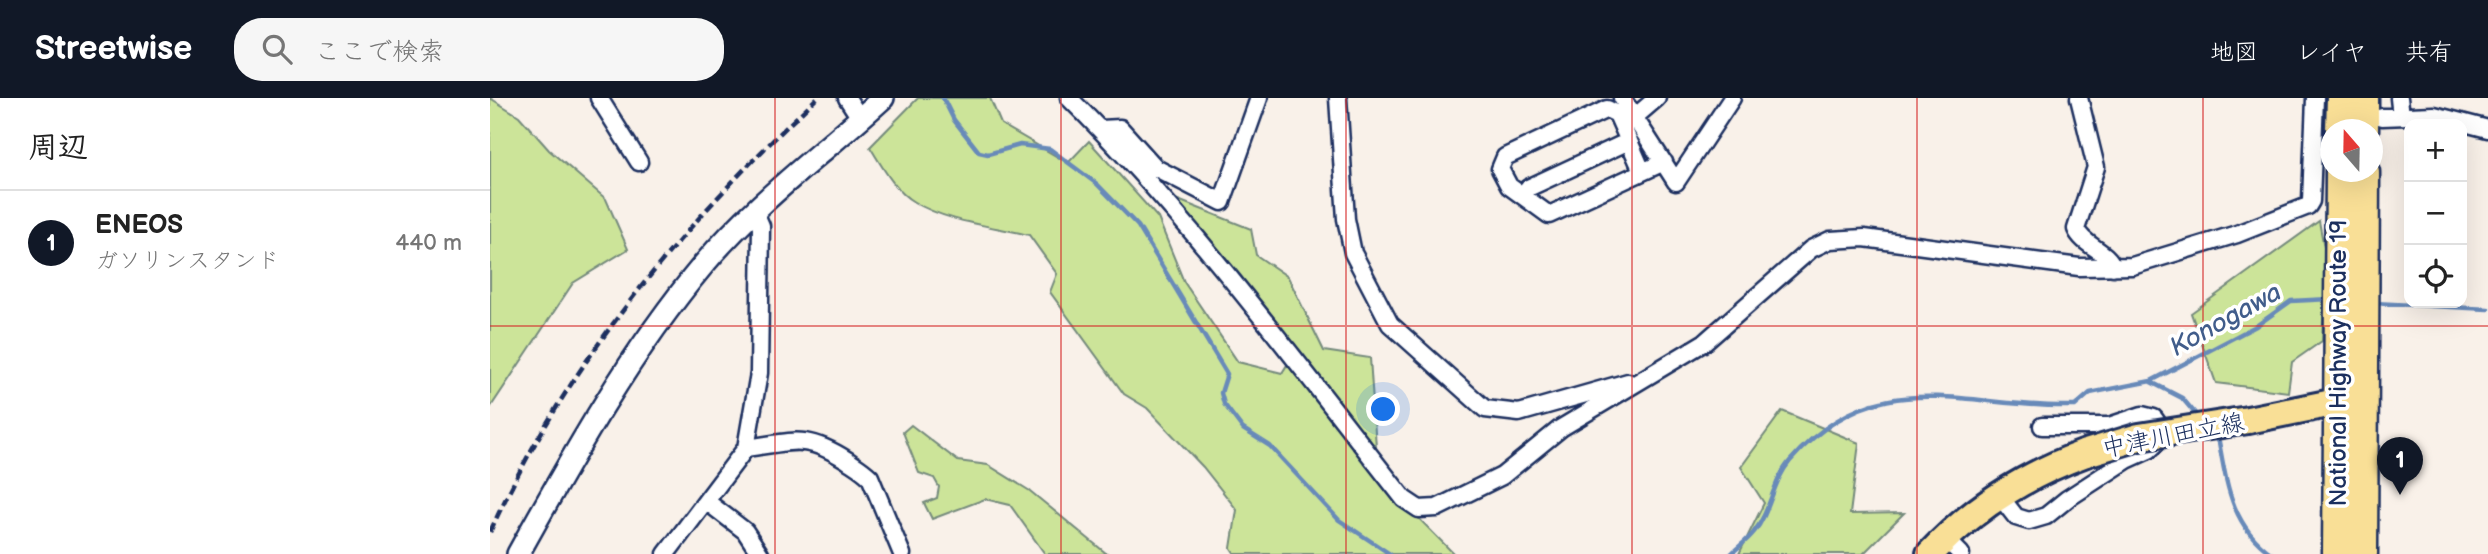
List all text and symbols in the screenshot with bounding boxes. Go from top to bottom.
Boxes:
search box [234,18,724,81]
text: Streetwise [35,29,192,69]
icon: search [258,30,296,68]
text: ここで検索 [314,37,444,68]
text: 地図 [2210,38,2258,67]
text: レイヤ [2296,38,2367,67]
text: 共有 [2405,38,2453,67]
north arrow [2320,119,2383,182]
map controls [2404,119,2467,308]
button: + [2404,119,2467,182]
text: 周辺 [28,130,88,166]
button: − [2404,182,2467,245]
text: ENEOS [95,210,183,241]
street label: National Highway Route 19 [2324,220,2353,506]
text: 1 [46,229,56,257]
text: 440 m [395,229,462,257]
button: locate [2404,245,2467,308]
text: ガソリンスタンド [95,247,279,275]
water label: Konogawa [2164,277,2287,364]
your location [1366,392,1400,426]
street label: 中津川田立線 [2100,408,2247,463]
pin: 1 [2377,437,2423,495]

